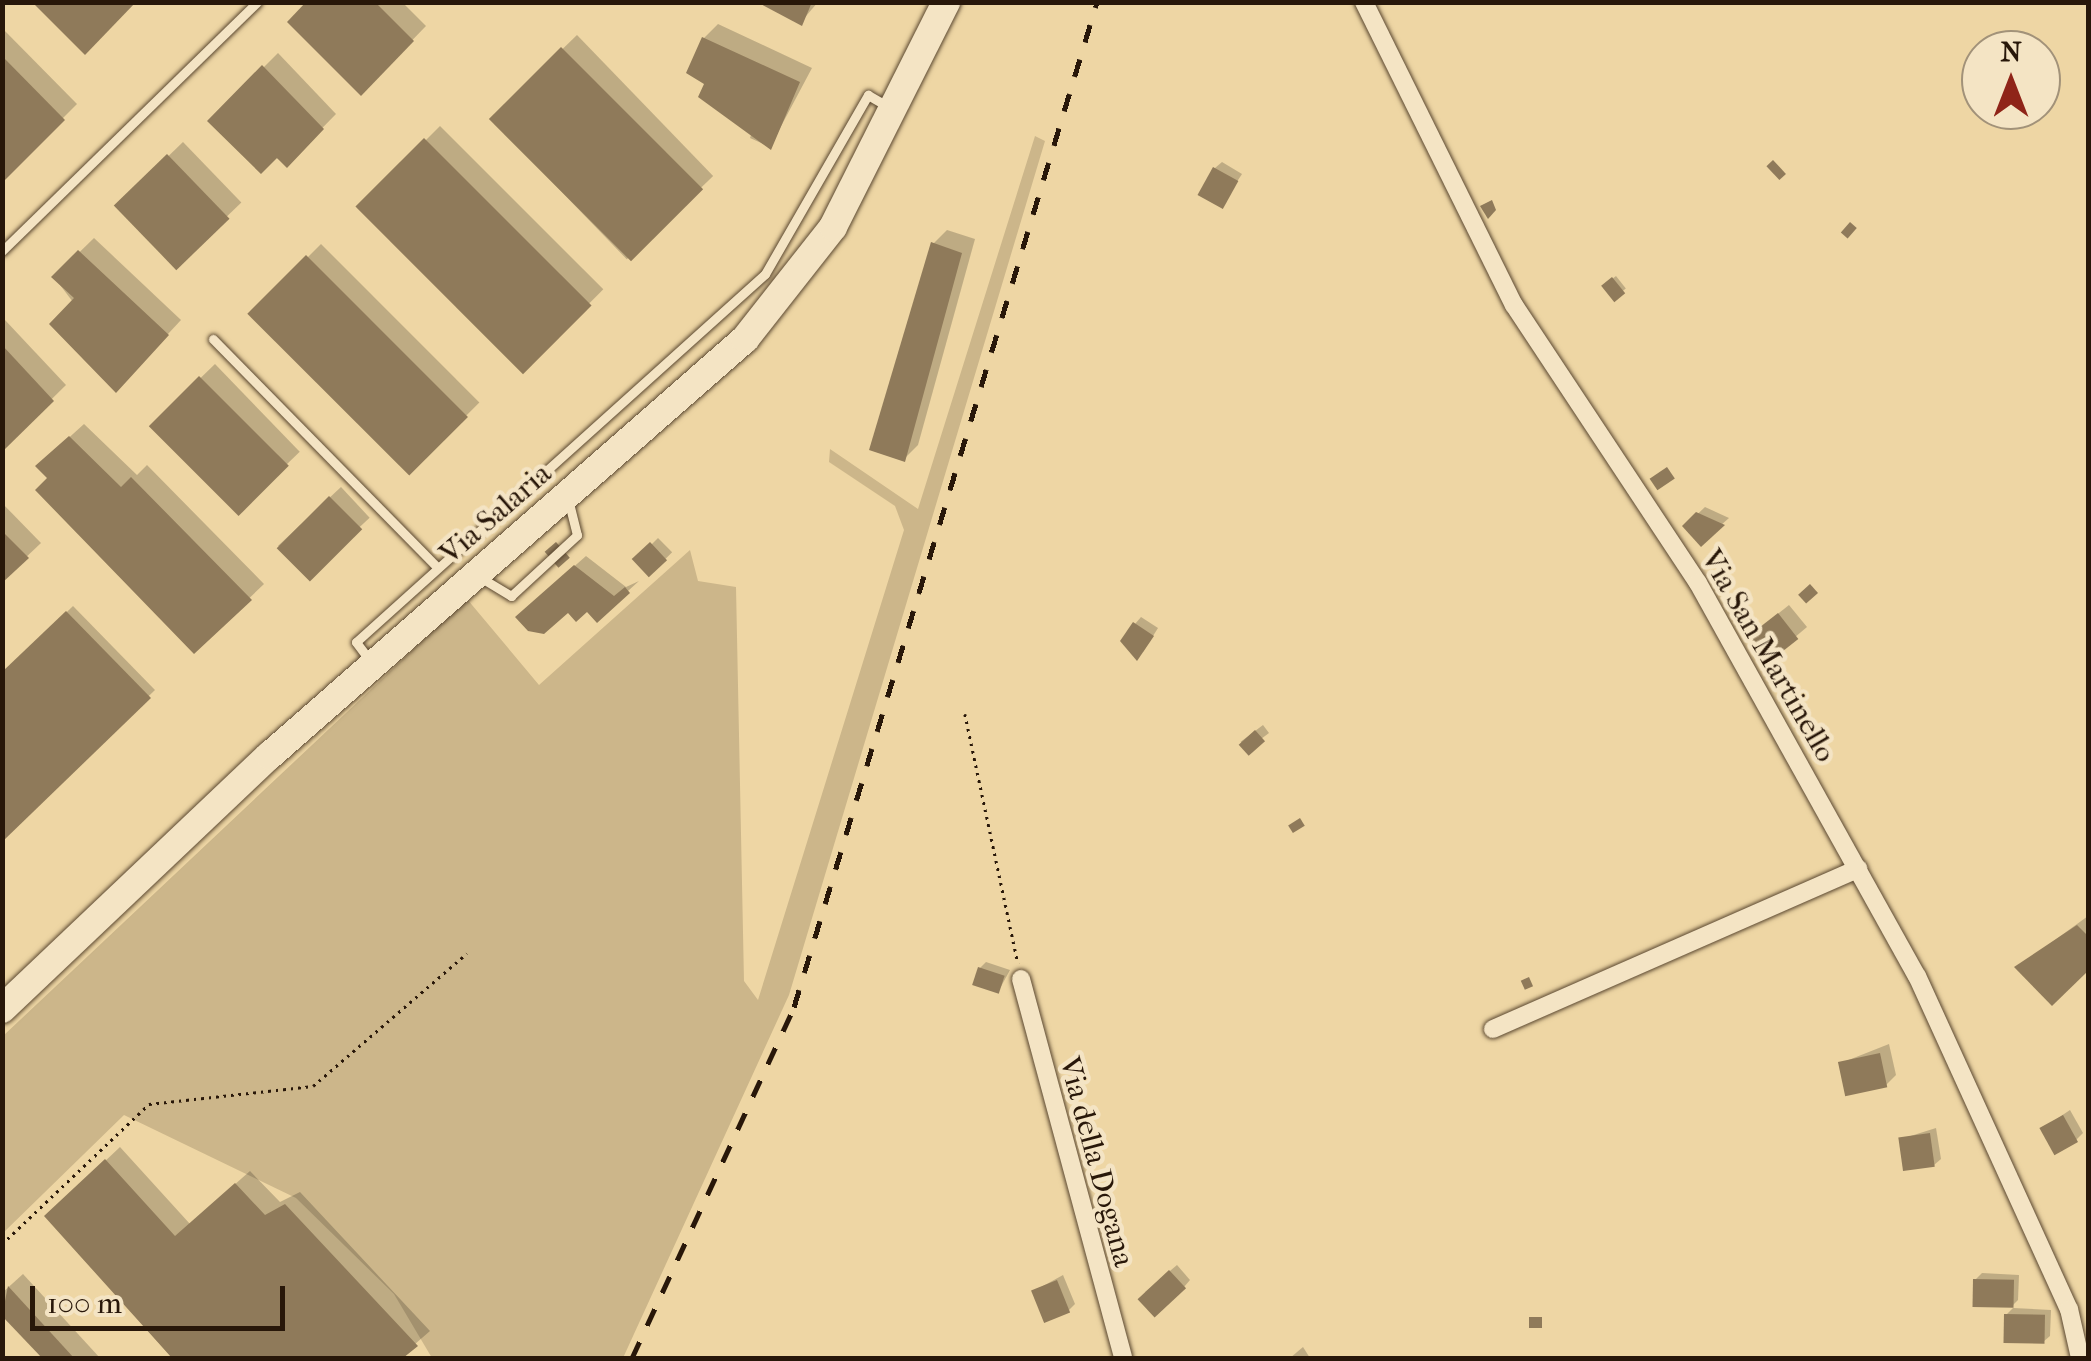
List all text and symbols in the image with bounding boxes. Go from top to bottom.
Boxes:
north arrow [1961,30,2061,130]
text: N [2000,35,2022,68]
street label: Via Salaria [433,456,559,572]
street label: Via San Martinello [1693,543,1843,769]
street label: Via della Dogana [1051,1053,1141,1271]
scale bar [35,1266,290,1328]
text: 100 m [47,1286,122,1321]

